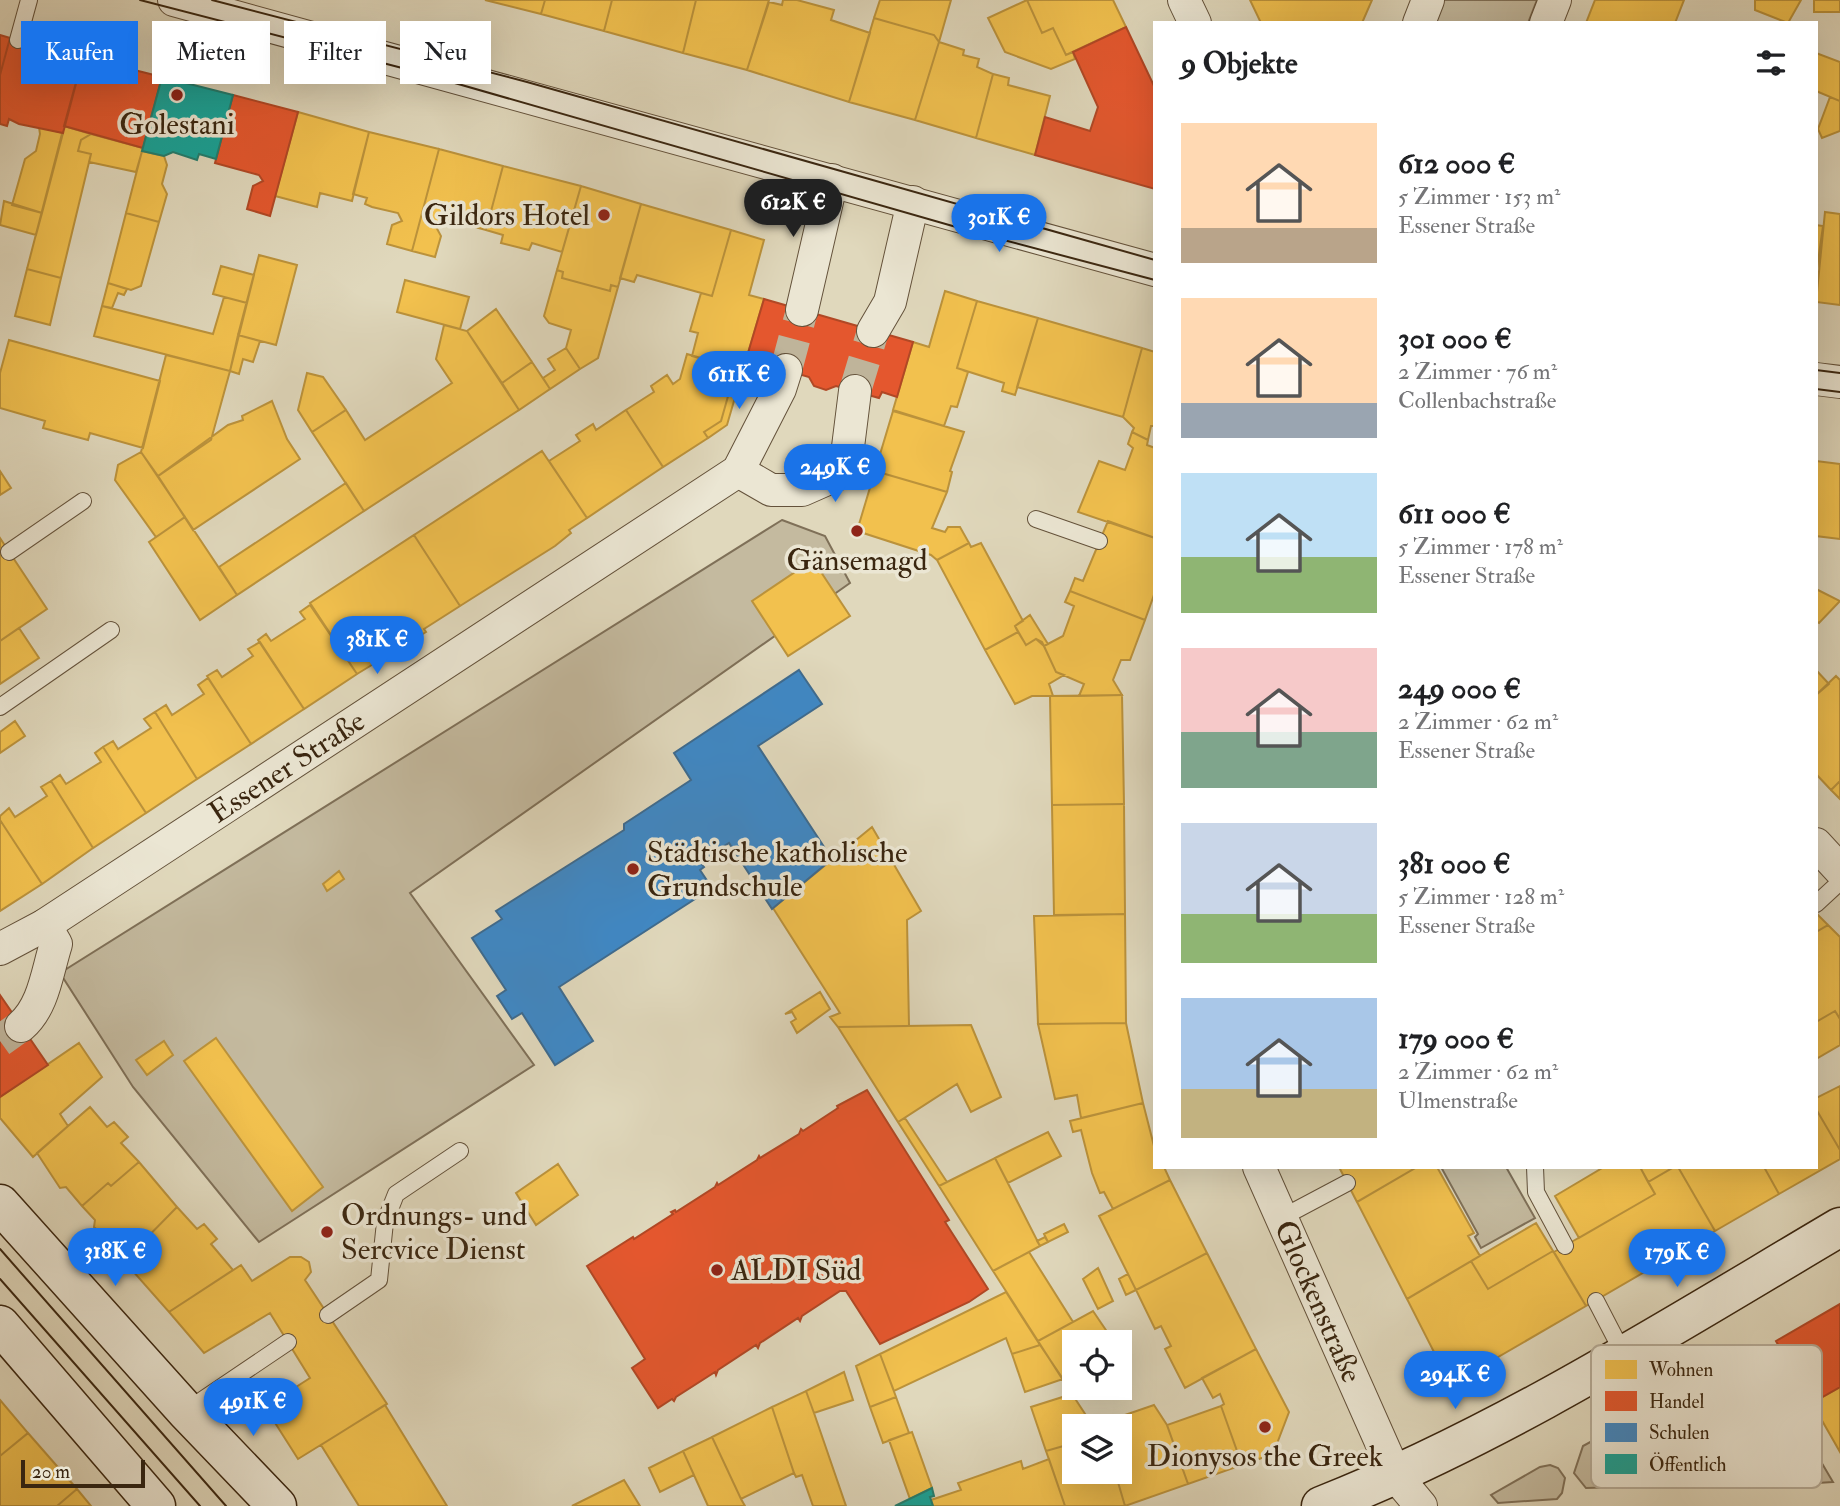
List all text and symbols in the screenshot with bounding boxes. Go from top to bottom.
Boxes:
chip: Kaufen [21,21,138,84]
chip: Mieten [152,21,270,84]
chip: Filter [284,21,386,84]
chip: Neu [400,21,491,84]
icon: filters [1752,44,1790,82]
text: 9 Objekte [1181,45,1298,82]
marker: Golestani [169,87,185,103]
place label: Golestani [119,106,235,143]
text: 612 000 € [1398,145,1515,182]
icon: home [1237,151,1321,235]
pin: 612K € [736,180,850,239]
text: 5 Zimmer · 153 m² [1398,182,1561,211]
text: 612K € [760,187,826,216]
pin: 301K € [942,194,1056,254]
place label: Gildors Hotel [424,197,590,234]
text: 301K € [967,202,1031,231]
marker: Gildors Hotel [596,207,612,223]
text: Essener Straße [1398,211,1535,240]
text: 301 000 € [1398,320,1512,357]
icon: home [1237,326,1321,410]
pin: 611K € [682,352,796,411]
text: 2 Zimmer · 76 m² [1398,357,1557,386]
text: 611K € [708,359,770,388]
text: Collenbachstraße [1398,386,1556,415]
pin: 249K € [778,444,892,504]
text: 249K € [800,452,870,481]
text: 611 000 € [1398,495,1511,532]
icon: home [1237,501,1321,585]
marker: Gänsemagd [849,523,865,539]
text: 5 Zimmer · 178 m² [1398,532,1563,561]
place label: Gänsemagd [787,542,928,579]
text: Essener Straße [1398,561,1535,590]
pin: 381K € [320,616,434,676]
text: 381K € [346,624,408,653]
text: 249 000 € [1398,670,1521,707]
icon: home [1237,676,1321,760]
street label: Essener Straße [202,703,372,832]
text: 2 Zimmer · 62 m² [1398,707,1558,736]
text: Essener Straße [1398,736,1535,765]
place label: Städtische katholische Grundschule [647,834,908,905]
text: 381 000 € [1398,845,1511,882]
icon: home [1237,851,1321,935]
marker: Städtische katholische Grundschule [625,861,641,877]
text: 5 Zimmer · 128 m² [1398,882,1564,911]
text: Essener Straße [1398,911,1535,940]
text: 179 000 € [1398,1020,1514,1057]
icon: home [1237,1026,1321,1110]
text: 2 Zimmer · 62 m² [1398,1057,1558,1086]
text: Ulmenstraße [1398,1086,1518,1115]
place label: Ordnungs- und Sercvice Dienst [341,1197,527,1268]
street label: Glockenstraße [1266,1215,1370,1388]
marker: Ordnungs- und Sercvice Dienst [319,1224,335,1240]
pin: 318K € [58,1228,172,1288]
pin: 179K € [1620,1230,1734,1289]
text: 318K € [84,1236,146,1265]
text: 179K € [1645,1237,1709,1266]
place label: ALDI Süd [730,1252,861,1289]
marker: ALDI Süd [709,1262,725,1278]
map controls [1062,1330,1132,1484]
button: locate [1062,1330,1132,1400]
legend [1591,1345,1822,1488]
pin: 294K € [1398,1352,1512,1411]
text: Wohnen [1648,1358,1713,1382]
text: 294K € [1420,1359,1490,1388]
pin: 491K € [196,1378,310,1438]
text: 491K € [220,1386,286,1415]
text: Handel [1649,1390,1704,1414]
button: layers [1062,1414,1132,1484]
marker: Dionysos the Greek [1257,1419,1273,1435]
text: Schulen [1649,1421,1710,1445]
place label: Dionysos the Greek [1147,1438,1383,1475]
text: Öffentlich [1649,1452,1727,1477]
scale bar [21,1457,145,1489]
text: 20 m [32,1460,70,1484]

